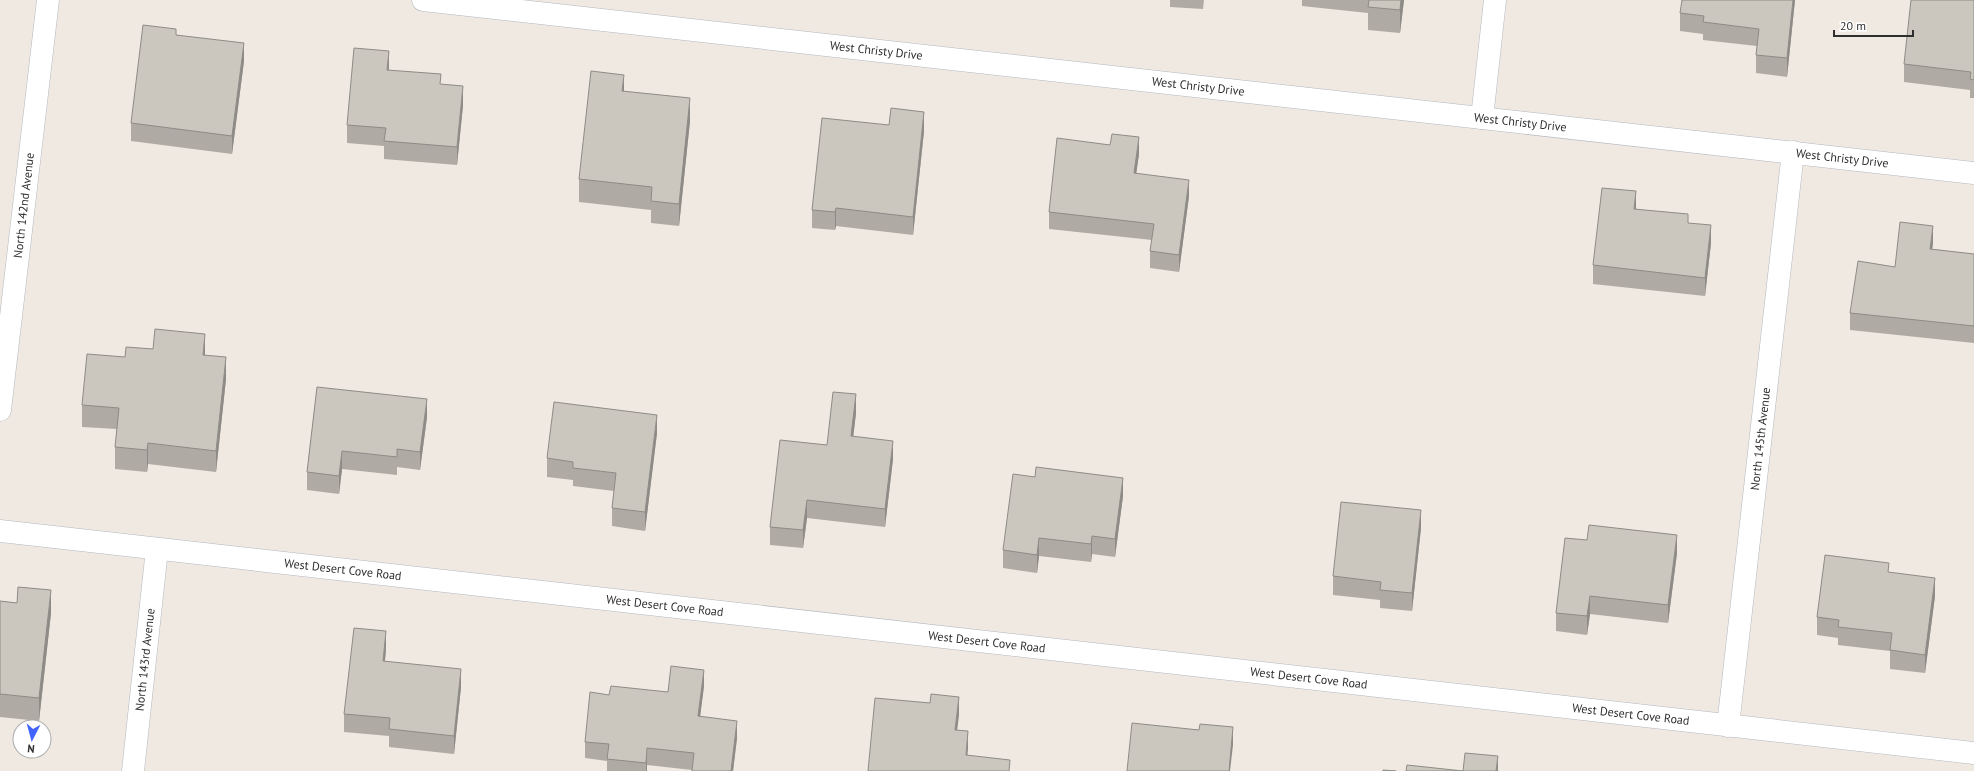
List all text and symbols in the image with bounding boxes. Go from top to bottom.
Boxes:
scale bar [1834,12,1913,38]
text: 20 m [1840,18,1866,33]
street label: West Christy Drive [829,37,923,63]
street label: West Christy Drive [1151,73,1245,99]
street label: West Christy Drive [1473,109,1567,135]
street label: West Christy Drive [1795,145,1889,170]
street label: North 142nd Avenue [10,152,37,259]
street label: North 145th Avenue [1747,387,1773,491]
street label: West Desert Cove Road [283,555,402,583]
street label: West Desert Cove Road [605,591,724,619]
street label: North 143rd Avenue [132,607,158,712]
street label: West Desert Cove Road [927,627,1046,656]
street label: West Desert Cove Road [1249,664,1368,692]
street label: West Desert Cove Road [1571,700,1690,728]
north arrow [12,719,52,759]
text: N [27,742,35,756]

